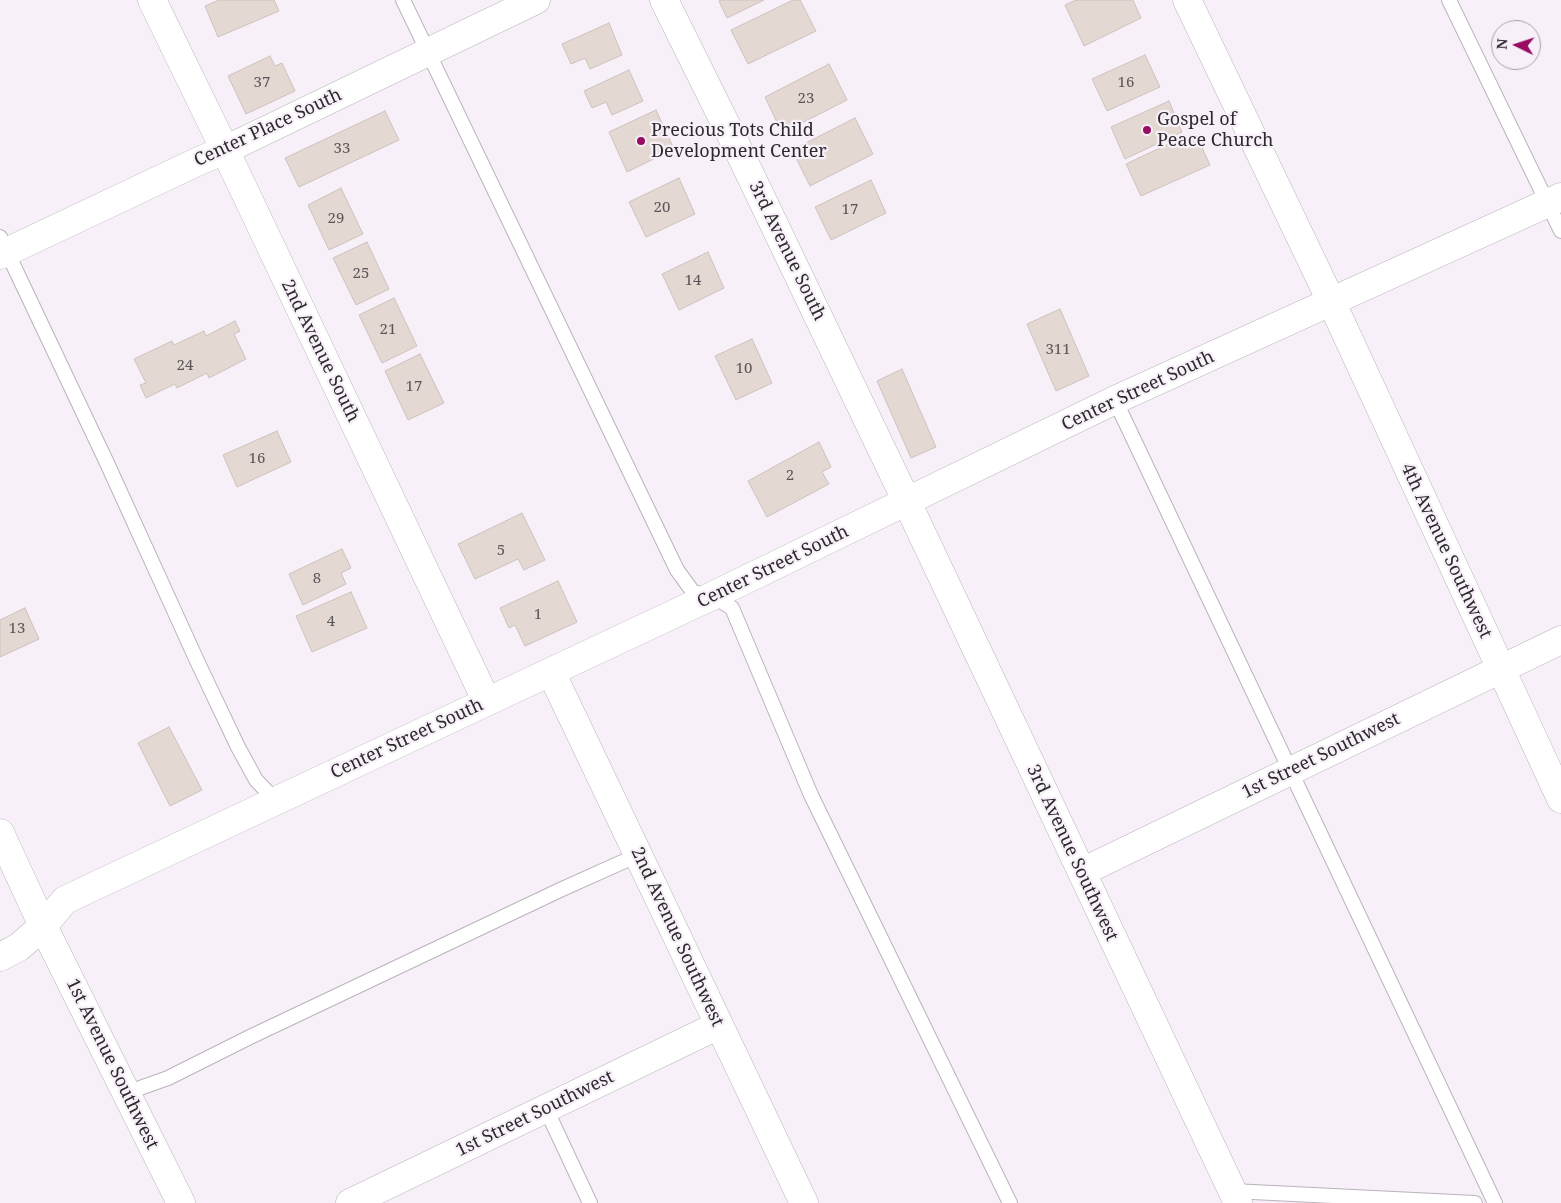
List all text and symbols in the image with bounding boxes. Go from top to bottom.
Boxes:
north arrow [1491,20,1541,70]
text: N [1492,38,1511,50]
house number: 37 [254,74,270,92]
house number: 16 [1118,74,1134,92]
street label: Center Place South [191,84,345,172]
house number: 23 [798,90,814,108]
place label: Gospel of Peace Church [1157,109,1273,152]
place label: Precious Tots Child Development Center [651,120,827,162]
marker: Gospel of Peace Church [1141,124,1153,136]
marker: Precious Tots Child Development Center [635,135,647,147]
house number: 33 [334,140,350,158]
street label: 3rd Avenue South [744,178,830,324]
house number: 20 [654,199,670,217]
house number: 17 [842,201,858,219]
house number: 29 [328,210,344,228]
house number: 25 [353,265,369,283]
house number: 14 [685,272,701,290]
street label: 2nd Avenue South [276,276,364,426]
house number: 21 [380,321,396,339]
house number: 311 [1045,341,1071,359]
street label: Center Street South [1058,346,1218,436]
house number: 24 [177,357,193,375]
house number: 10 [736,360,752,378]
house number: 17 [406,378,422,396]
house number: 16 [249,450,265,468]
street label: 4th Avenue Southwest [1396,460,1496,642]
house number: 2 [786,467,794,485]
street label: Center Street South [694,521,852,613]
house number: 5 [497,542,505,560]
house number: 8 [313,570,321,588]
house number: 1 [534,606,542,624]
house number: 4 [327,613,335,631]
house number: 13 [9,620,25,638]
street label: Center Street South [327,694,487,784]
street label: 1st Street Southwest [1238,708,1404,804]
street label: 3rd Avenue Southwest [1022,761,1122,945]
street label: 2nd Avenue Southwest [626,844,728,1030]
street label: 1st Avenue Southwest [61,975,163,1153]
street label: 1st Street Southwest [452,1066,618,1162]

